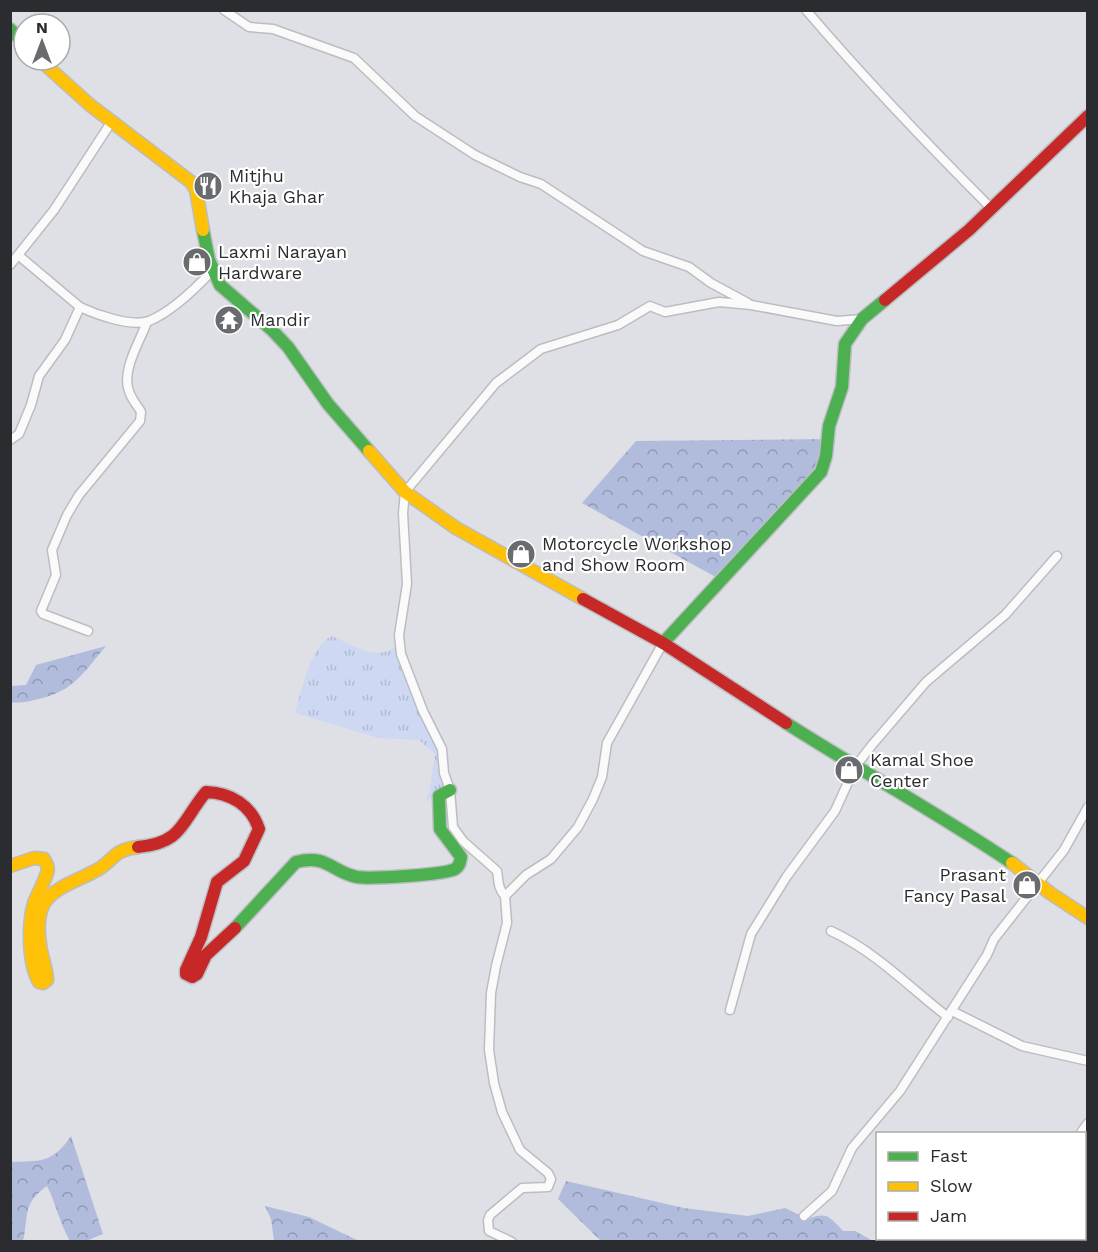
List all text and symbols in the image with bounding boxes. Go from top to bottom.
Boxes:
north arrow [12,12,72,72]
text: N [36,18,48,37]
place label: Mitjhu Khaja Ghar [229,165,325,207]
restaurant icon: Mitjhu Khaja Ghar [192,170,224,202]
place label: Laxmi Narayan Hardware [218,241,347,283]
shop icon: Laxmi Narayan Hardware [181,246,213,278]
temple icon: Mandir [213,304,245,336]
place label: Mandir [250,309,310,330]
place label: Motorcycle Workshop and Show Room [542,533,732,575]
shop icon: Motorcycle Workshop and Show Room [505,538,537,570]
place label: Kamal Shoe Center [870,749,974,791]
shop icon: Kamal Shoe Center [833,754,865,786]
place label: Prasant Fancy Pasal [904,864,1006,906]
shop icon: Prasant Fancy Pasal [1011,869,1043,901]
legend [876,1132,1086,1240]
text: Fast [930,1145,968,1166]
text: Slow [930,1175,973,1196]
text: Jam [930,1205,967,1226]

